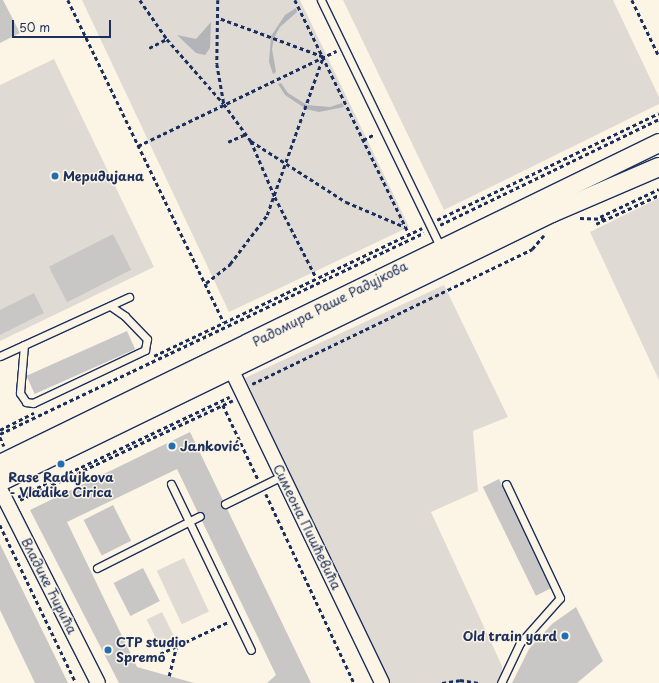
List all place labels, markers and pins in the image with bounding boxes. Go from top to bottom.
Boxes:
place label: Меридијана [63,168,144,184]
marker: Меридијана [50,171,60,181]
place label: Janković [180,438,240,454]
marker: Janković [167,441,177,451]
marker: Rase Radujkova - Vladike Cirica [56,459,66,469]
place label: Rase Radujkova - Vladike Cirica [8,470,114,501]
place label: Old train yard [461,628,557,644]
marker: Old train yard [560,631,570,641]
place label: CTP studio Spremo [116,635,187,666]
marker: CTP studio Spremo [103,645,113,655]

